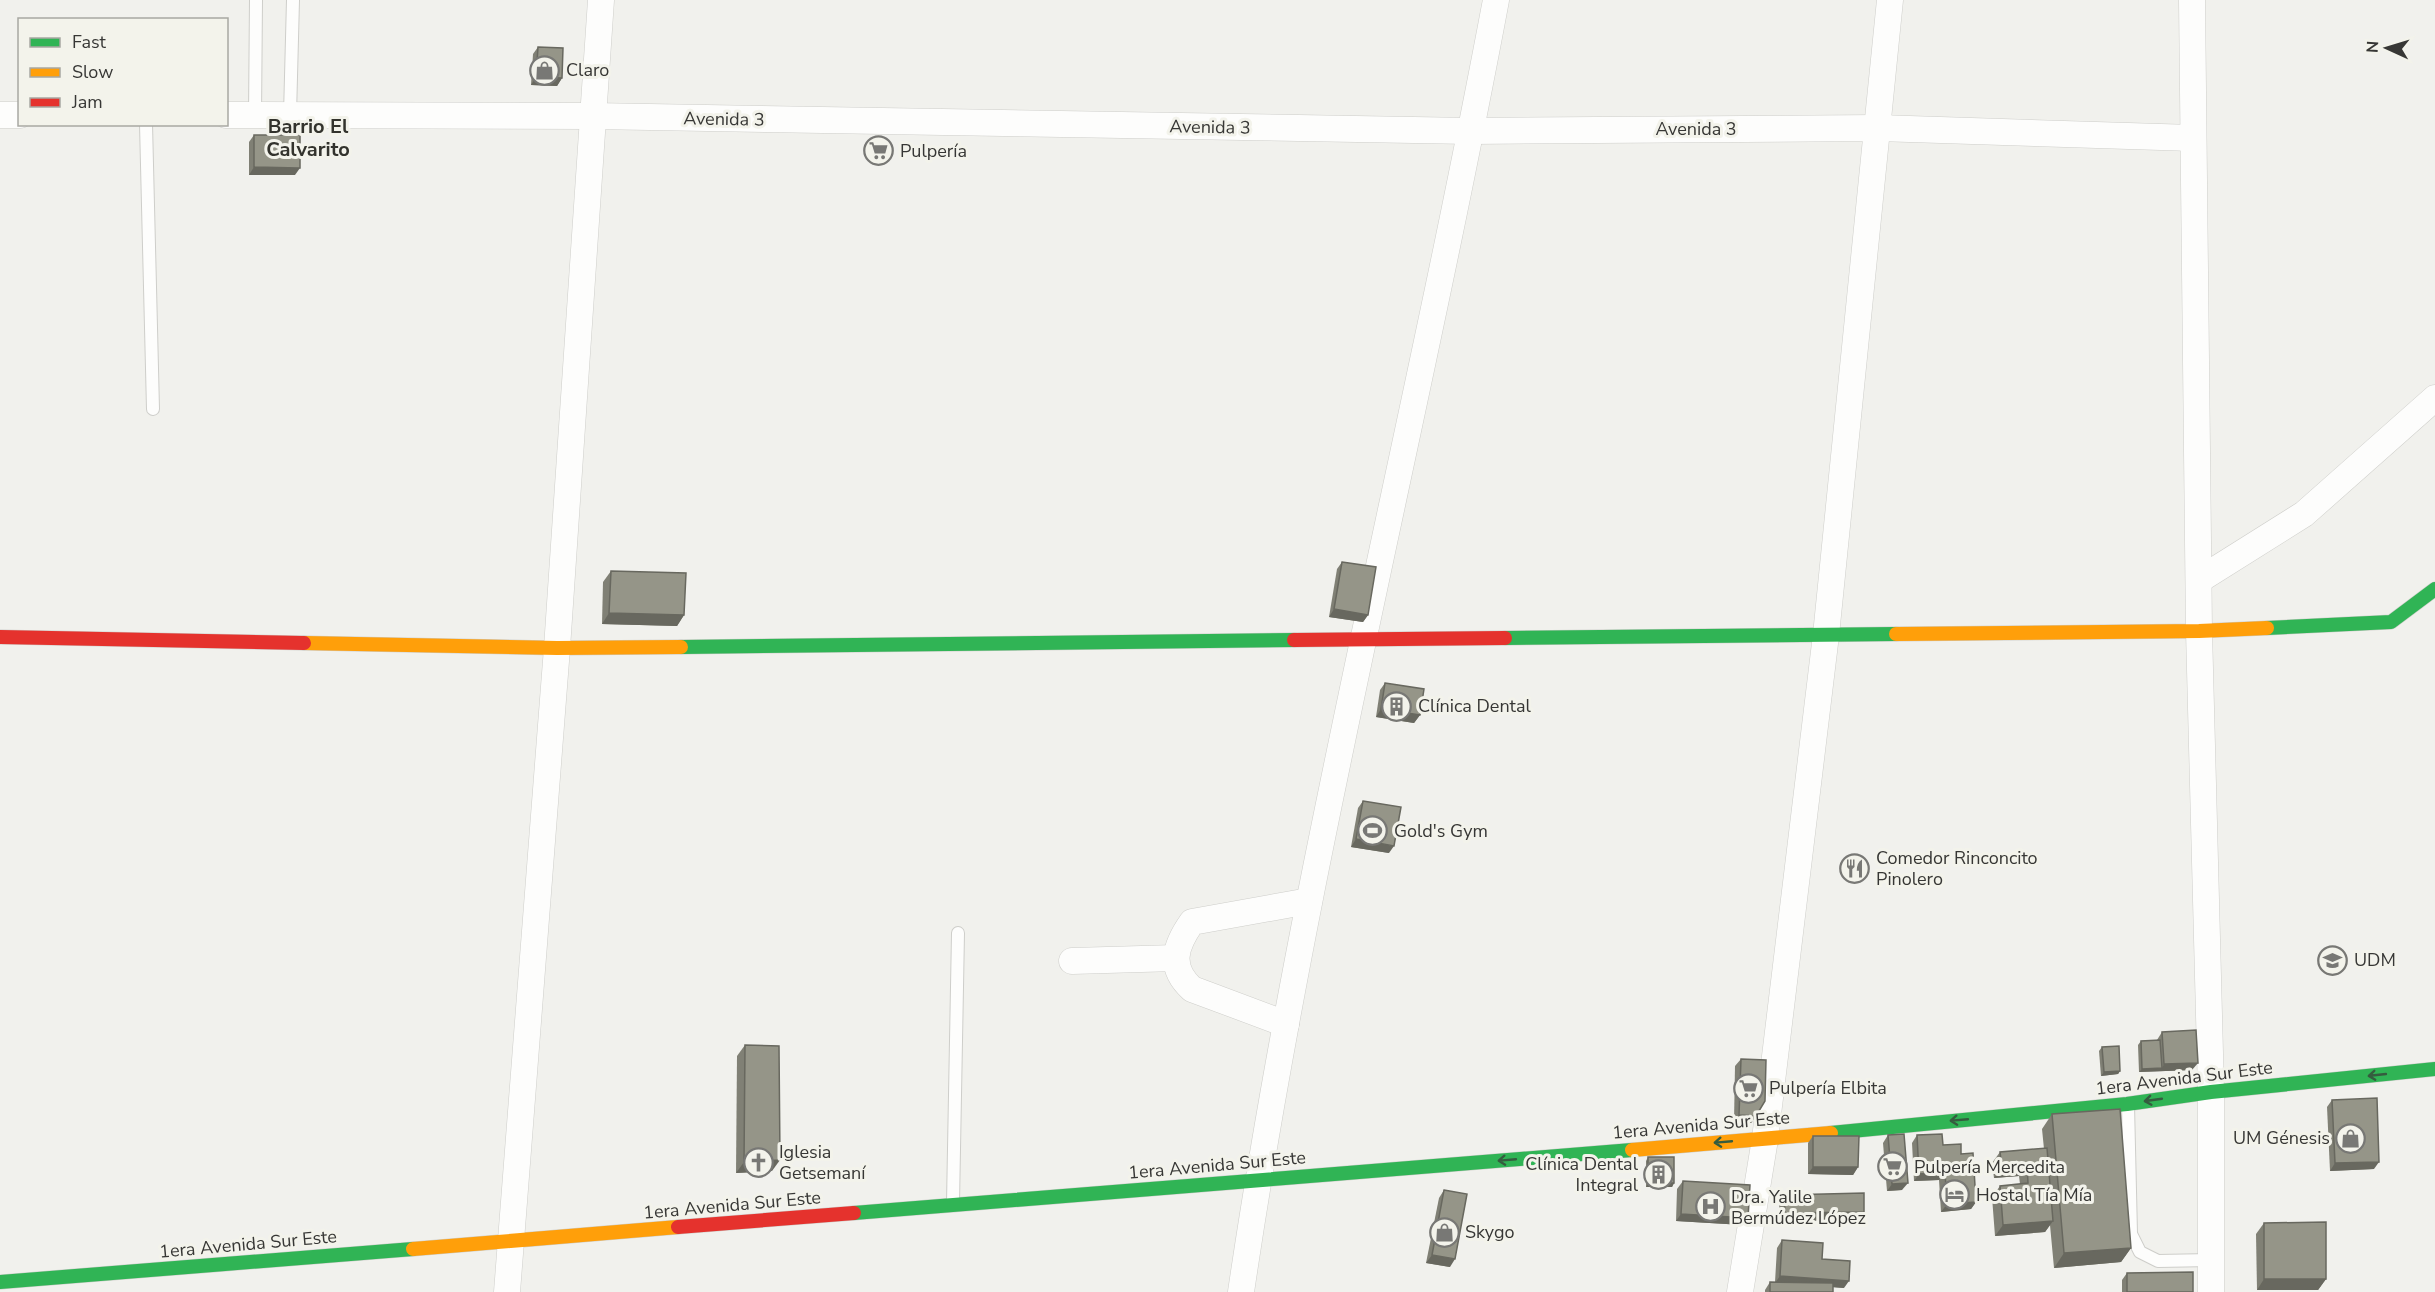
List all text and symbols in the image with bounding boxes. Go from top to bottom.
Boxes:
legend [18,18,228,126]
north arrow [2357,18,2417,78]
text: Fast [72,30,107,54]
text: N [2362,40,2384,54]
shop icon: Claro [529,54,561,86]
place label: Claro [566,58,609,82]
text: Slow [72,60,113,84]
text: Jam [71,90,103,114]
street label: Avenida 3 [683,106,765,132]
district label: Barrio El Calvarito [266,113,350,163]
street label: Avenida 3 [1169,114,1251,140]
street label: Avenida 3 [1655,117,1737,141]
supermarket icon: Pulpería [863,135,895,167]
place label: Pulpería [900,139,967,163]
building icon: Clínica Dental [1381,690,1413,722]
place label: Clínica Dental [1418,694,1531,718]
sports icon: Gold's Gym [1357,815,1389,847]
place label: Gold's Gym [1394,819,1488,843]
place label: Comedor Rinconcito Pinolero [1876,846,2038,891]
restaurant icon: Comedor Rinconcito Pinolero [1839,852,1871,884]
school or university icon: UDM [2317,944,2349,976]
place label: UDM [2354,948,2396,972]
street label: 1era Avenida Sur Este [2094,1055,2274,1101]
one-way arrow [2367,1070,2387,1081]
supermarket icon: Pulpería Elbita [1732,1072,1764,1104]
place label: Pulpería Elbita [1769,1076,1887,1100]
one-way arrow [2143,1095,2163,1106]
street label: 1era Avenida Sur Este [1611,1105,1791,1145]
one-way arrow [1949,1115,1969,1126]
shop icon: UM Génesis [2335,1122,2367,1154]
place label: UM Génesis [2233,1126,2330,1150]
one-way arrow [1713,1137,1733,1148]
place label: Iglesia Getsemaní [779,1140,866,1185]
street label: 1era Avenida Sur Este [1127,1145,1307,1185]
church icon: Iglesia Getsemaní [742,1146,774,1178]
supermarket icon: Pulpería Mercedita [1877,1151,1909,1183]
place label: Clínica Dental Integral [1525,1152,1639,1197]
one-way arrow [1498,1154,1518,1165]
place label: Pulpería Mercedita [1914,1155,2065,1179]
building icon: Clínica Dental Integral [1643,1158,1675,1190]
hotel icon: Hostal Tía Mía [1939,1179,1971,1211]
place label: Hostal Tía Mía [1976,1183,2092,1207]
street label: 1era Avenida Sur Este [642,1185,822,1225]
place label: Dra. Yalile Bermúdez López [1731,1185,1866,1230]
hospital icon: Dra. Yalile Bermúdez López [1694,1191,1726,1223]
shop icon: Skygo [1428,1216,1460,1248]
place label: Skygo [1465,1220,1514,1244]
street label: 1era Avenida Sur Este [158,1224,338,1264]

